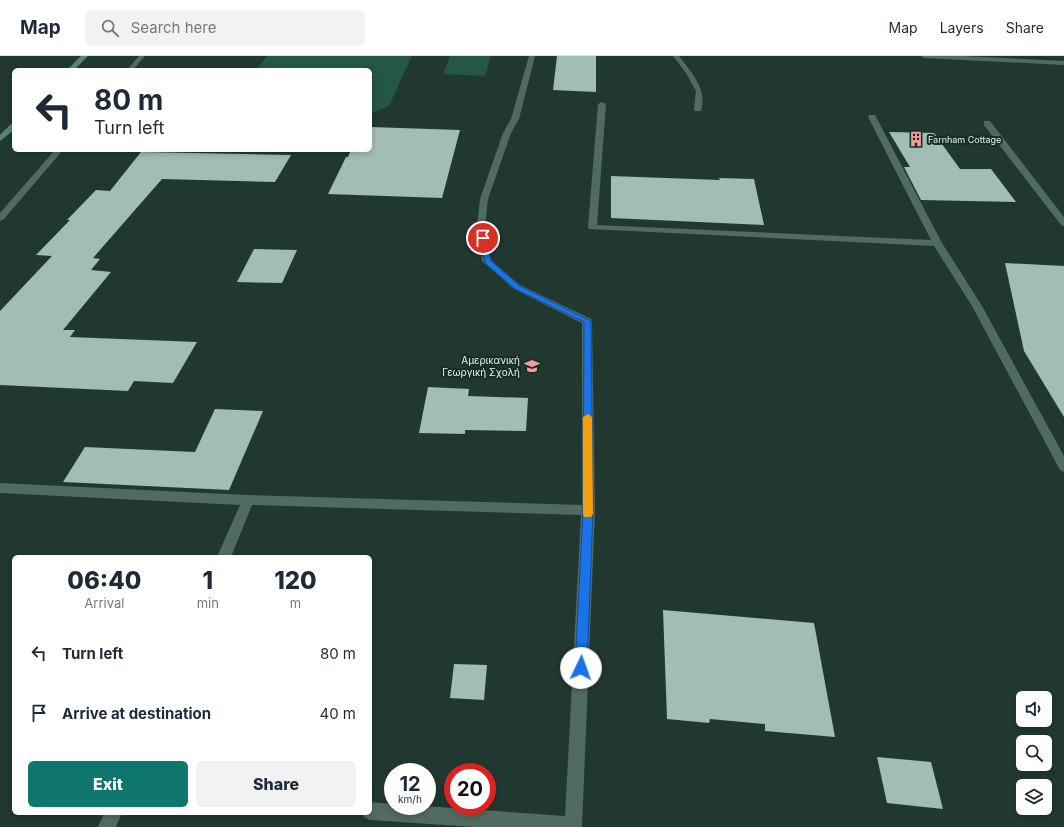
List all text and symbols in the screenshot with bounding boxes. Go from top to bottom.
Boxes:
search box [85,10,365,46]
text: Map [20,16,61,39]
icon: search [99,17,121,39]
text: Search here [131,18,216,37]
text: Map [889,19,918,36]
text: Layers [940,19,984,36]
text: Share [1006,19,1044,36]
text: 80 m [94,83,163,117]
icon: left [28,84,80,136]
text: Turn left [94,117,164,138]
building icon: Farnham Cottage [907,130,925,148]
place label: Farnham Cottage [928,134,1001,145]
pin [466,221,500,255]
icon: arrive [472,227,494,249]
place label: Αμερικανική Γεωργική Σχολή [442,354,520,379]
school or university icon: Αμερικανική Γεωργική Σχολή [523,357,541,375]
text: 06:40 [67,566,141,595]
text: 1 [202,566,213,595]
text: 120 [274,566,317,595]
text: Arrival [84,595,124,611]
text: min [197,595,219,611]
text: m [290,595,301,611]
icon: left [28,642,50,664]
text: Turn left [62,644,123,663]
text: 80 m [320,644,356,663]
position arrow [560,647,602,689]
map controls [1016,691,1052,815]
button: sound [1016,691,1052,727]
icon: arrive [28,702,50,724]
text: Arrive at destination [62,704,211,723]
text: 40 m [319,704,356,723]
button: search [1016,735,1052,771]
button: Exit [28,761,188,807]
button: Share [196,761,356,807]
speed limit sign: 20 [444,763,496,815]
text: 12 [399,772,421,796]
button: layers [1016,779,1052,815]
text: km/h [398,793,422,805]

